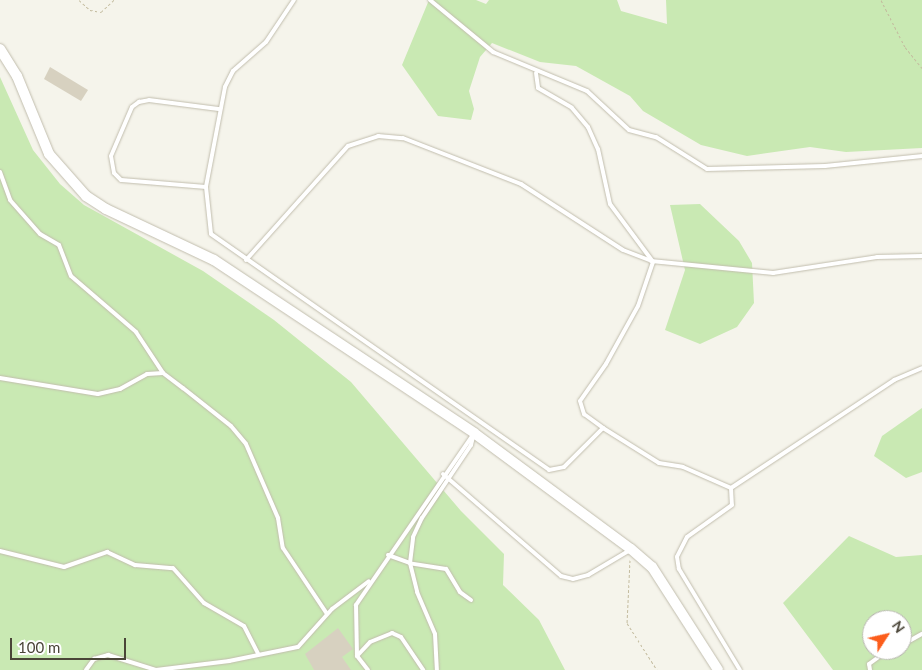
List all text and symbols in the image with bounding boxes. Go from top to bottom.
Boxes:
north arrow [862,610,912,660]
text: N [889,617,909,636]
scale bar [12,628,129,660]
text: 100 m [18,638,60,656]

